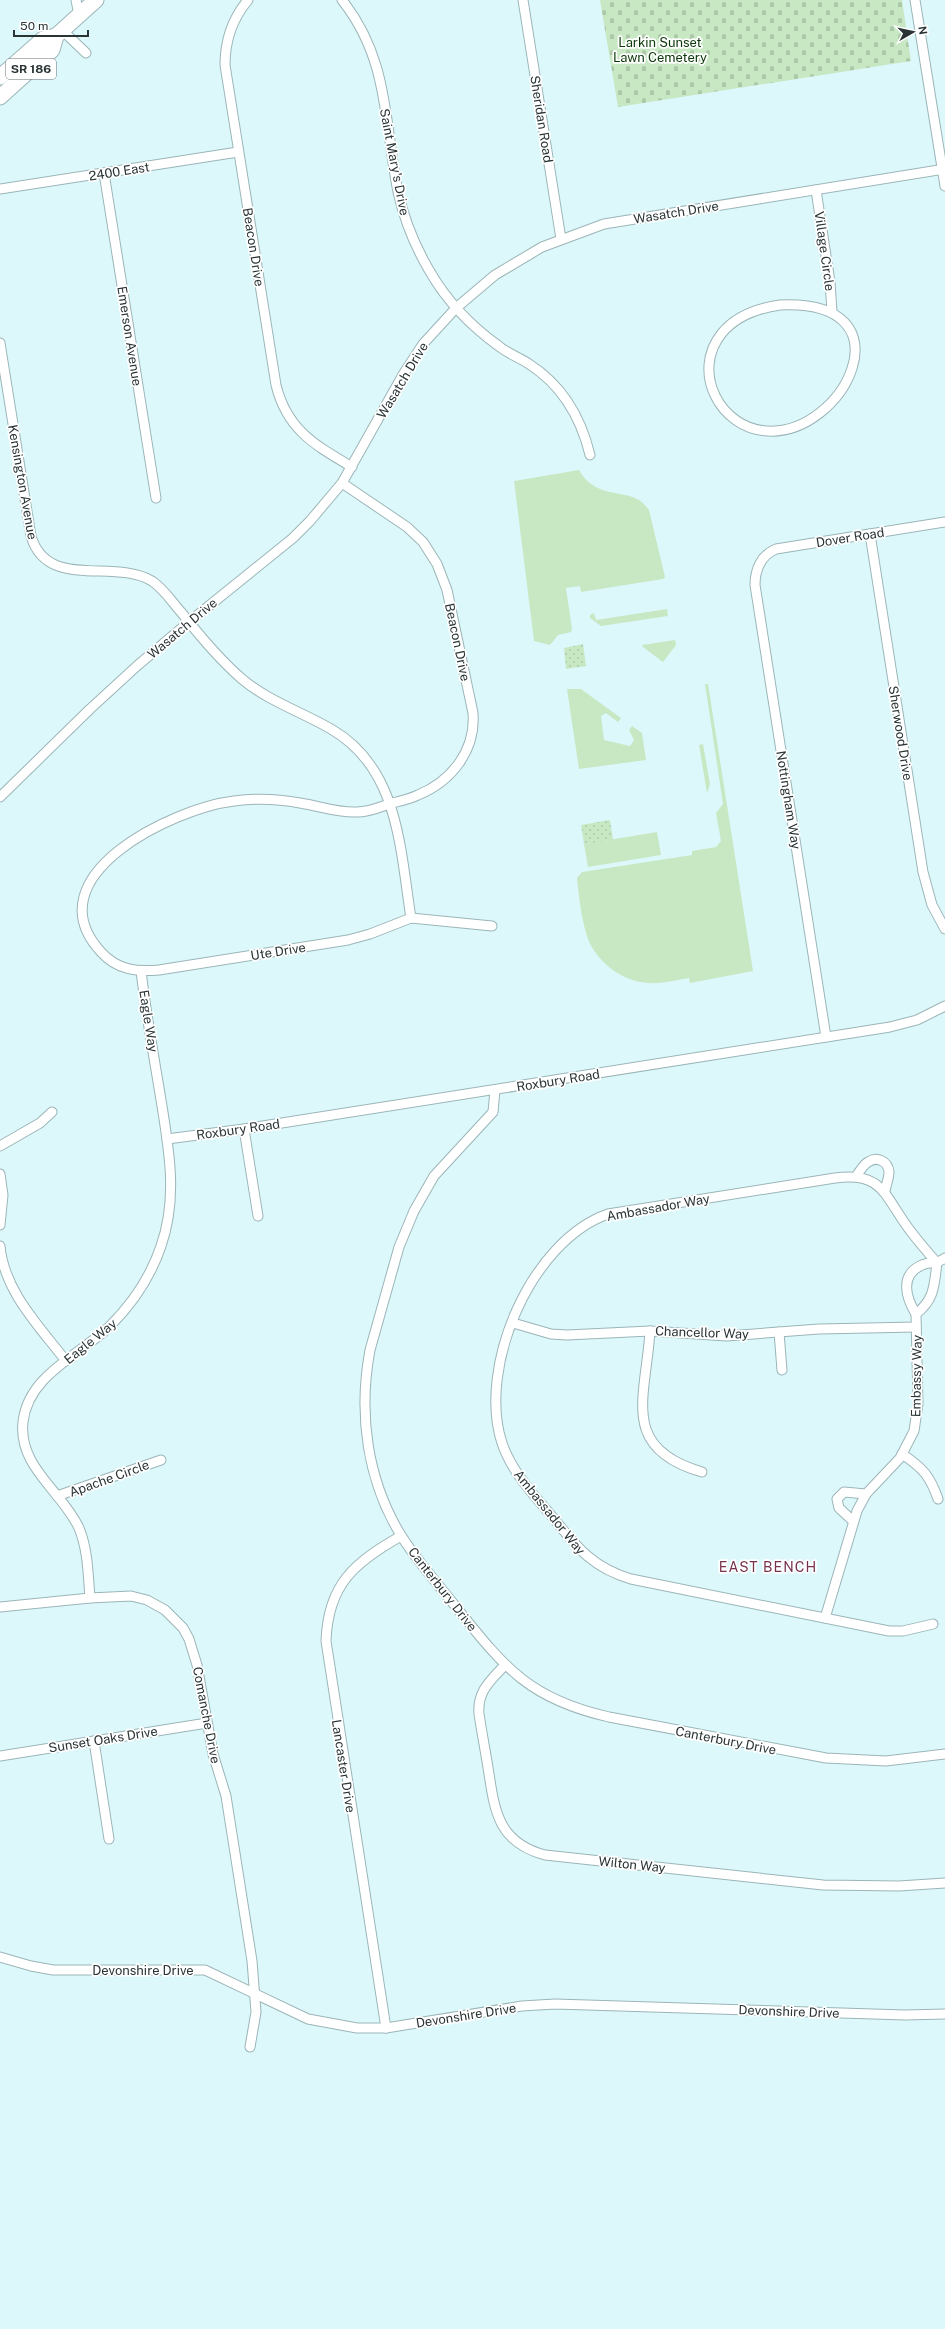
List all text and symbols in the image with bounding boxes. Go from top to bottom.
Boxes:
scale bar [14,12,88,38]
north arrow [893,12,933,52]
text: 50 m [20,19,48,33]
text: N [916,25,929,36]
park label: Larkin Sunset Lawn Cemetery [613,35,707,65]
road number: SR 186 [6,59,56,79]
street label: Sheridan Road [527,74,556,164]
street label: Saint Mary's Drive [377,107,412,217]
street label: 2400 East [88,159,151,184]
street label: Wasatch Drive [632,198,720,227]
street label: Beacon Drive [240,207,267,287]
street label: Village Circle [811,210,838,292]
street label: Emerson Avenue [114,285,145,387]
street label: Wasatch Drive [374,339,431,421]
street label: Kensington Avenue [5,423,40,541]
street label: Dover Road [815,525,885,550]
street label: Wasatch Drive [145,595,220,662]
street label: Beacon Drive [442,602,473,682]
street label: Sherwood Drive [886,685,915,781]
street label: Nottingham Way [773,750,804,851]
street label: Ute Drive [249,940,307,963]
street label: Eagle Way [136,989,161,1053]
street label: Roxbury Road [515,1066,601,1094]
street label: Roxbury Road [195,1116,281,1143]
street label: Ambassador Way [605,1191,711,1224]
street label: Eagle Way [61,1316,119,1367]
street label: Chancellor Way [655,1323,749,1342]
street label: Embassy Way [908,1335,925,1417]
street label: Apache Circle [67,1457,151,1500]
street label: Ambassador Way [511,1467,588,1558]
street label: Canterbury Drive [405,1544,480,1634]
district label: EAST BENCH [719,1559,817,1575]
street label: Comanche Drive [190,1665,223,1765]
street label: Lancaster Drive [329,1718,358,1814]
street label: Sunset Oaks Drive [47,1723,159,1756]
street label: Canterbury Drive [674,1723,778,1758]
street label: Wilton Way [598,1854,666,1875]
street label: Devonshire Drive [92,1963,194,1978]
street label: Devonshire Drive [415,2000,517,2031]
street label: Devonshire Drive [738,2002,840,2021]

